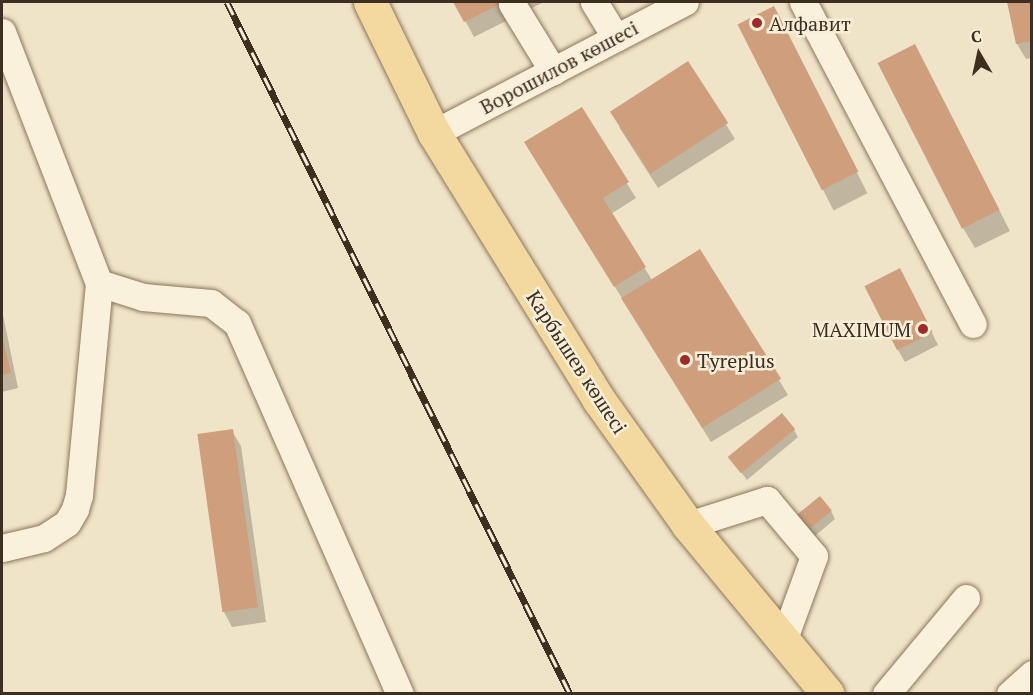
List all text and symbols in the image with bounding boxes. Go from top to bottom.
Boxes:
place label: Алфавит [769,11,851,35]
street label: Ворошилов көшесі [476,15,642,119]
marker: Алфавит [750,16,764,30]
north arrow [949,24,1009,84]
text: С [969,25,983,48]
street label: Карбышев көшесі [522,286,632,438]
place label: MAXIMUM [812,317,911,341]
marker: MAXIMUM [916,322,930,336]
place label: Tyreplus [697,348,775,372]
marker: Tyreplus [678,353,692,367]

